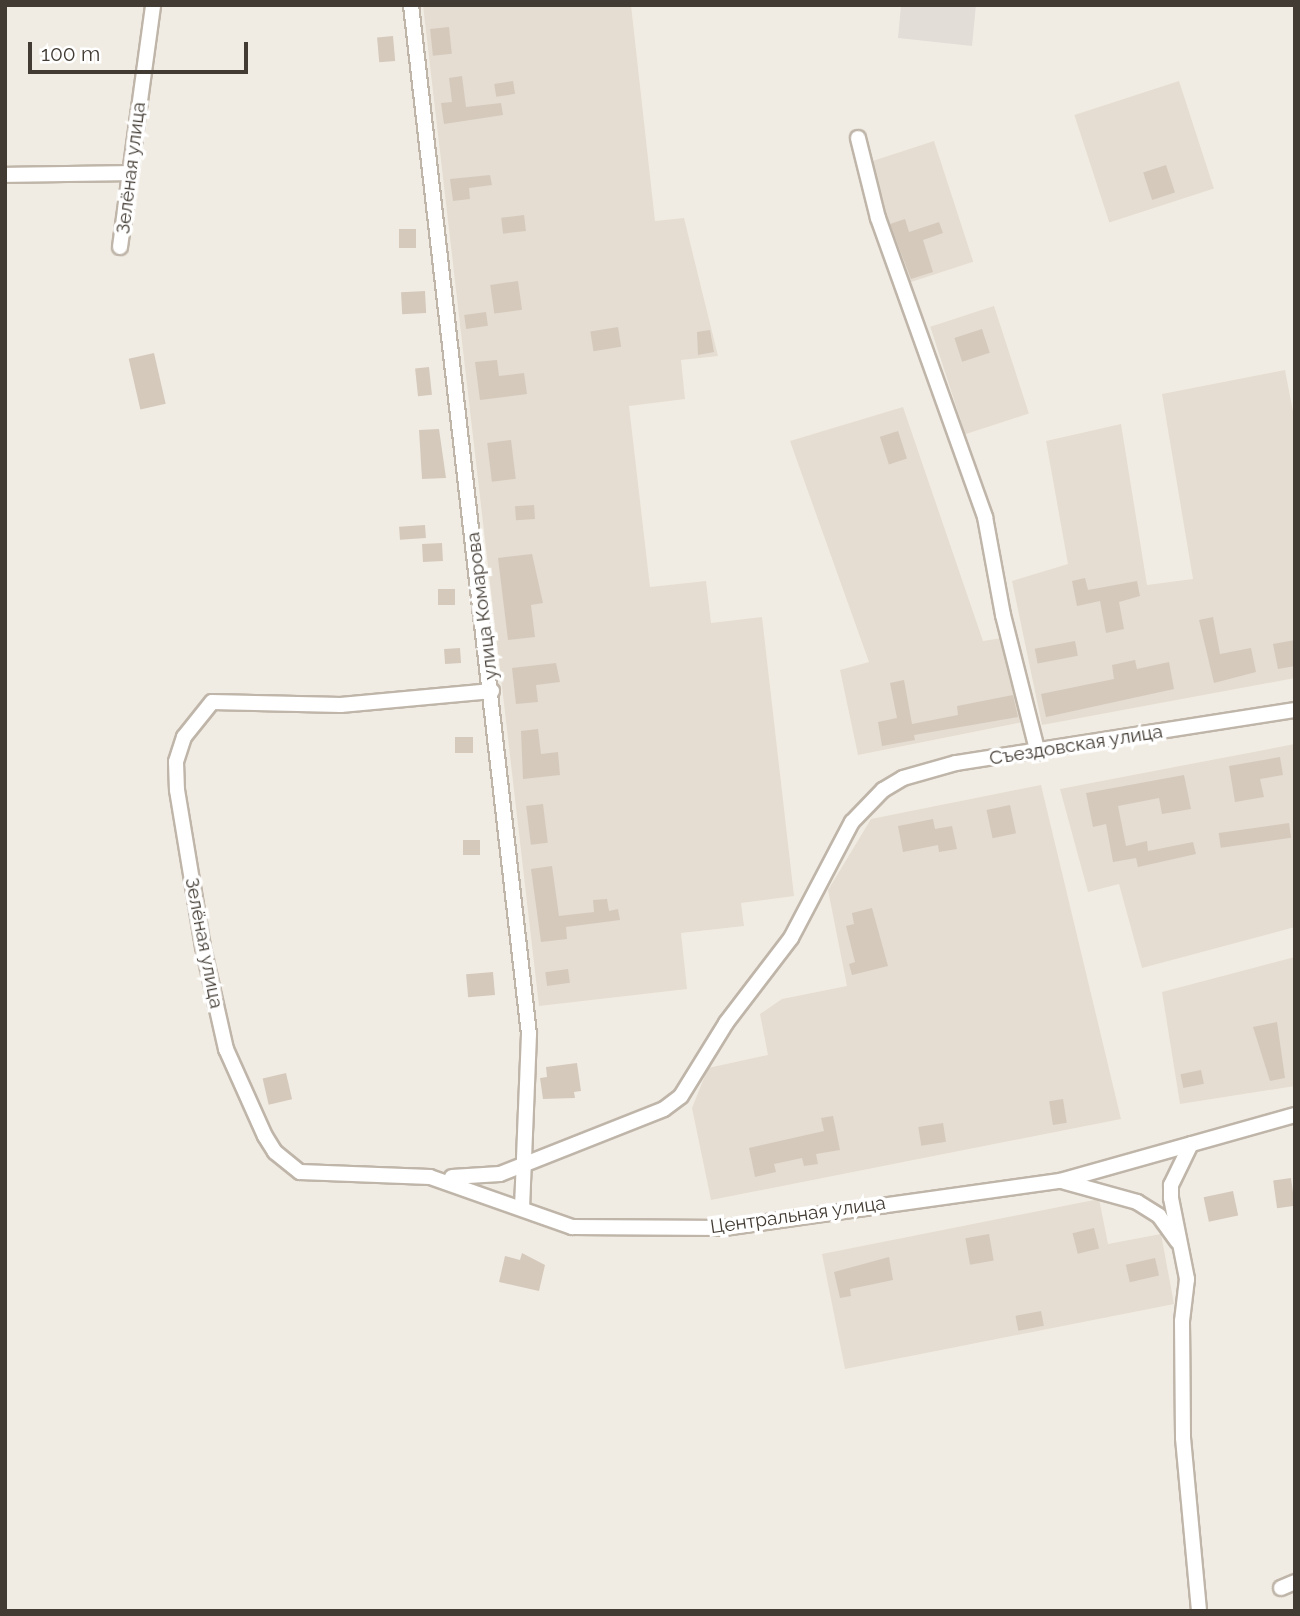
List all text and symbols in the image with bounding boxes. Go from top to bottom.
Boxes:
scale bar [32,28,252,72]
text: 100 m [41,41,100,66]
street label: Зелёная улица [112,100,150,236]
street label: улица Комарова [462,531,502,681]
street label: Съездовская улица [987,720,1165,770]
street label: Зелёная улица [180,875,228,1011]
street label: Центральная улица [709,1191,887,1239]

